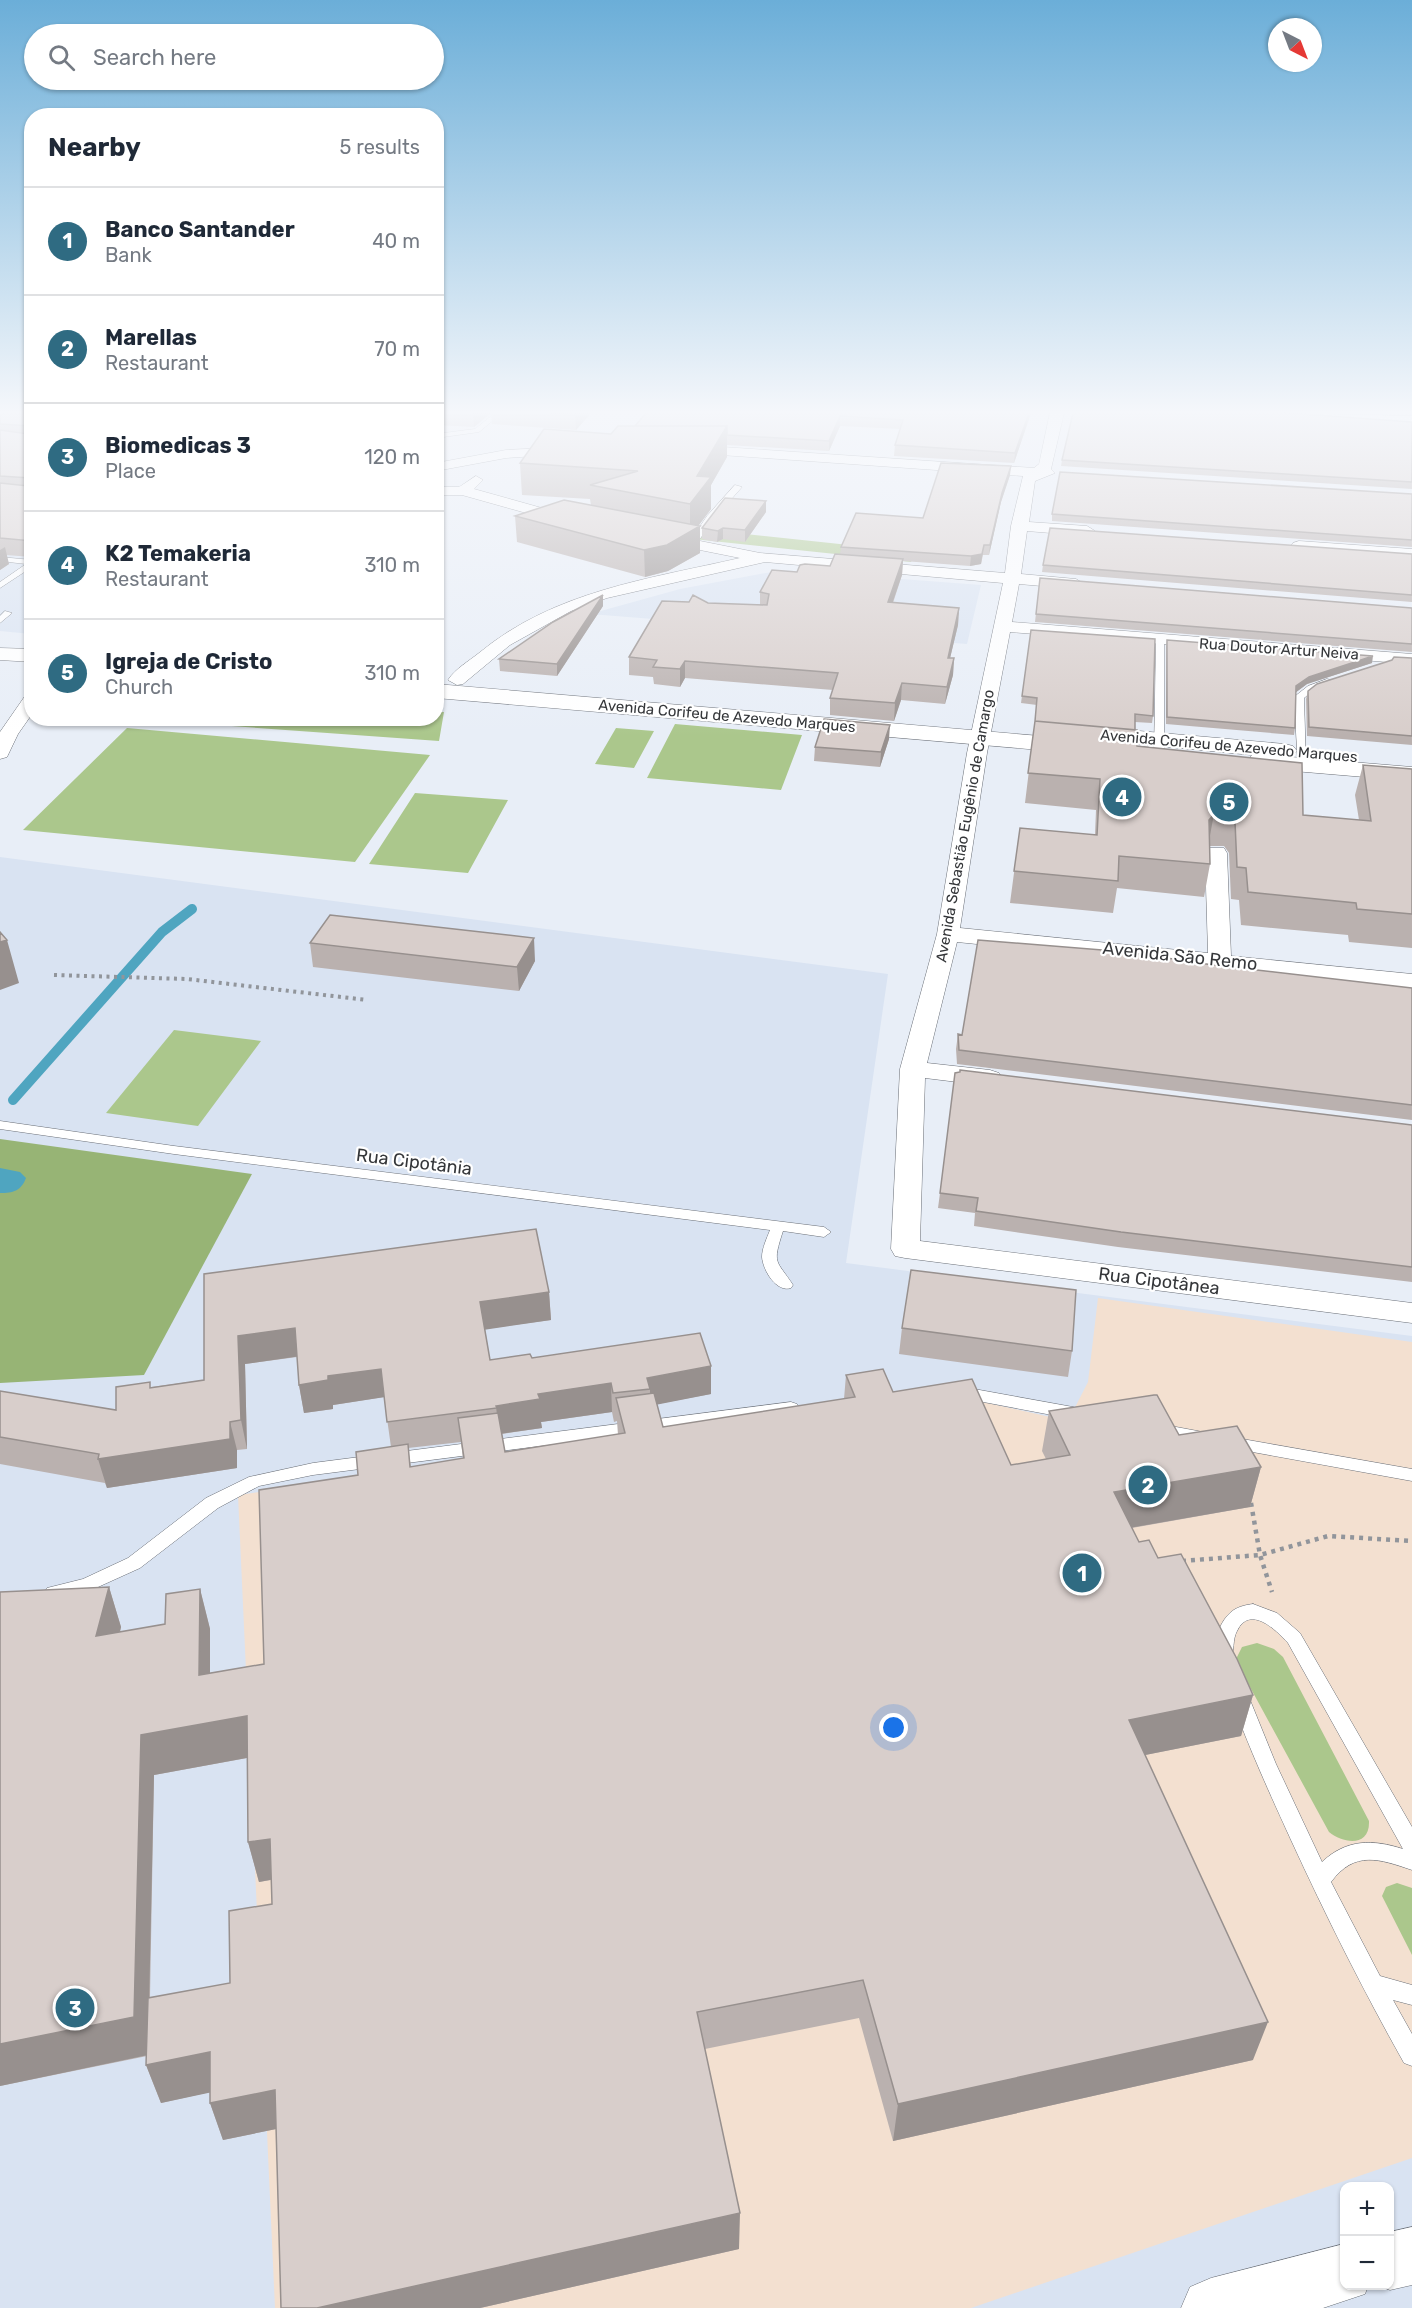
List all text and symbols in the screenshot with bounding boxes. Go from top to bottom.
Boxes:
north arrow [1268,18,1322,72]
search box [24,24,444,90]
icon: search [45,41,78,74]
text: Search here [93,44,216,71]
text: Nearby [48,132,141,163]
text: 5 results [339,135,420,159]
text: Banco Santander [105,216,295,243]
text: 1 [63,229,72,253]
text: 40 m [372,229,420,253]
text: Bank [105,243,152,267]
text: Marellas [105,324,197,351]
text: 2 [61,337,74,361]
text: 70 m [374,337,420,361]
text: Restaurant [105,351,209,375]
text: Biomedicas 3 [105,432,251,459]
text: 3 [61,445,74,469]
text: 120 m [364,445,420,469]
text: Place [105,459,156,483]
text: K2 Temakeria [105,540,251,567]
text: 4 [61,553,74,577]
text: 310 m [364,553,420,577]
text: Restaurant [105,567,209,591]
street label: Rua Doutor Artur Neiva [1198,634,1360,664]
text: Igreja de Cristo [105,648,273,675]
text: 5 [61,661,74,685]
text: 310 m [364,661,420,685]
text: Church [105,675,173,699]
street label: Avenida Sebastião Eugênio de Camargo [932,688,998,964]
street label: Avenida Corifeu de Azevedo Marques [598,696,857,736]
street label: Avenida Corifeu de Azevedo Marques [1100,726,1359,766]
pin: 4 [1102,774,1142,820]
pin: 5 [1210,780,1248,824]
street label: Avenida São Remo [1102,937,1258,975]
street label: Rua Cipotânia [355,1144,473,1180]
street label: Rua Cipotânea [1097,1263,1221,1299]
pin: 2 [1128,1462,1168,1508]
pin: 1 [1062,1550,1102,1596]
your location [879,1713,908,1742]
pin: 3 [56,1986,94,2030]
map controls [1340,2182,1394,2290]
button: + [1340,2182,1394,2236]
button: − [1340,2236,1394,2290]

